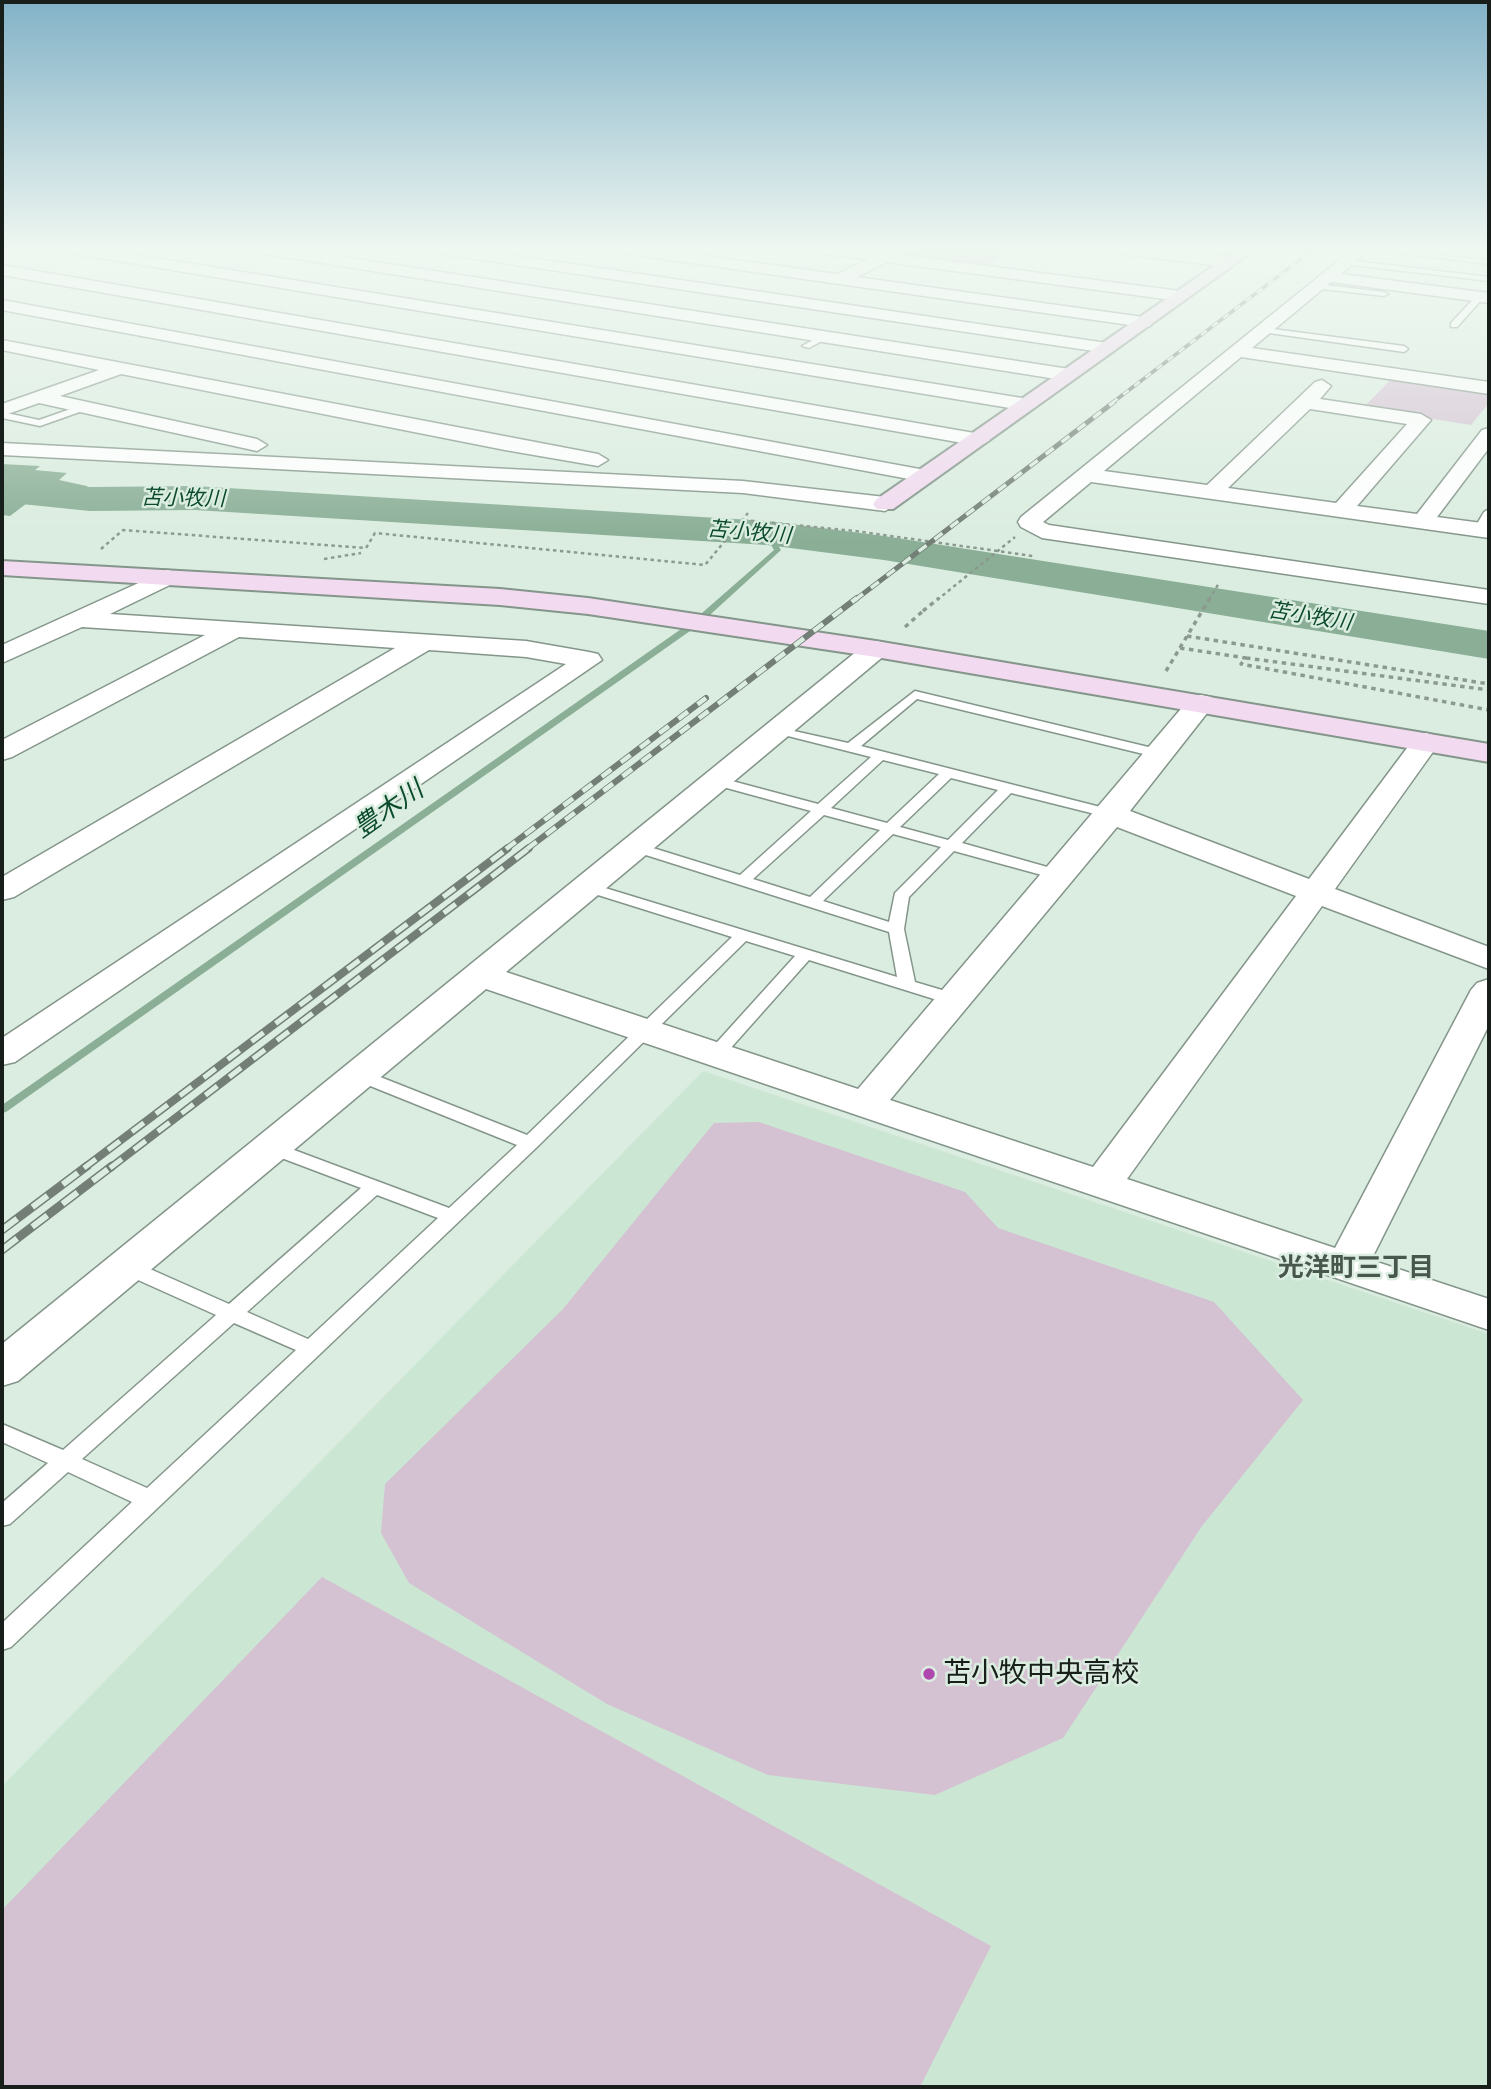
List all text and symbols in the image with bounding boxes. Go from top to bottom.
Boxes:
water label: 苫小牧川 [141,486,225,512]
water label: 苫小牧川 [706,517,792,549]
water label: 苫小牧川 [1267,598,1353,636]
water label: 豊木川 [348,775,430,845]
district label: 光洋町三丁目 [1278,1253,1434,1285]
place label: 苫小牧中央高校 [943,1657,1139,1691]
marker: 苫小牧中央高校 [921,1666,937,1682]

